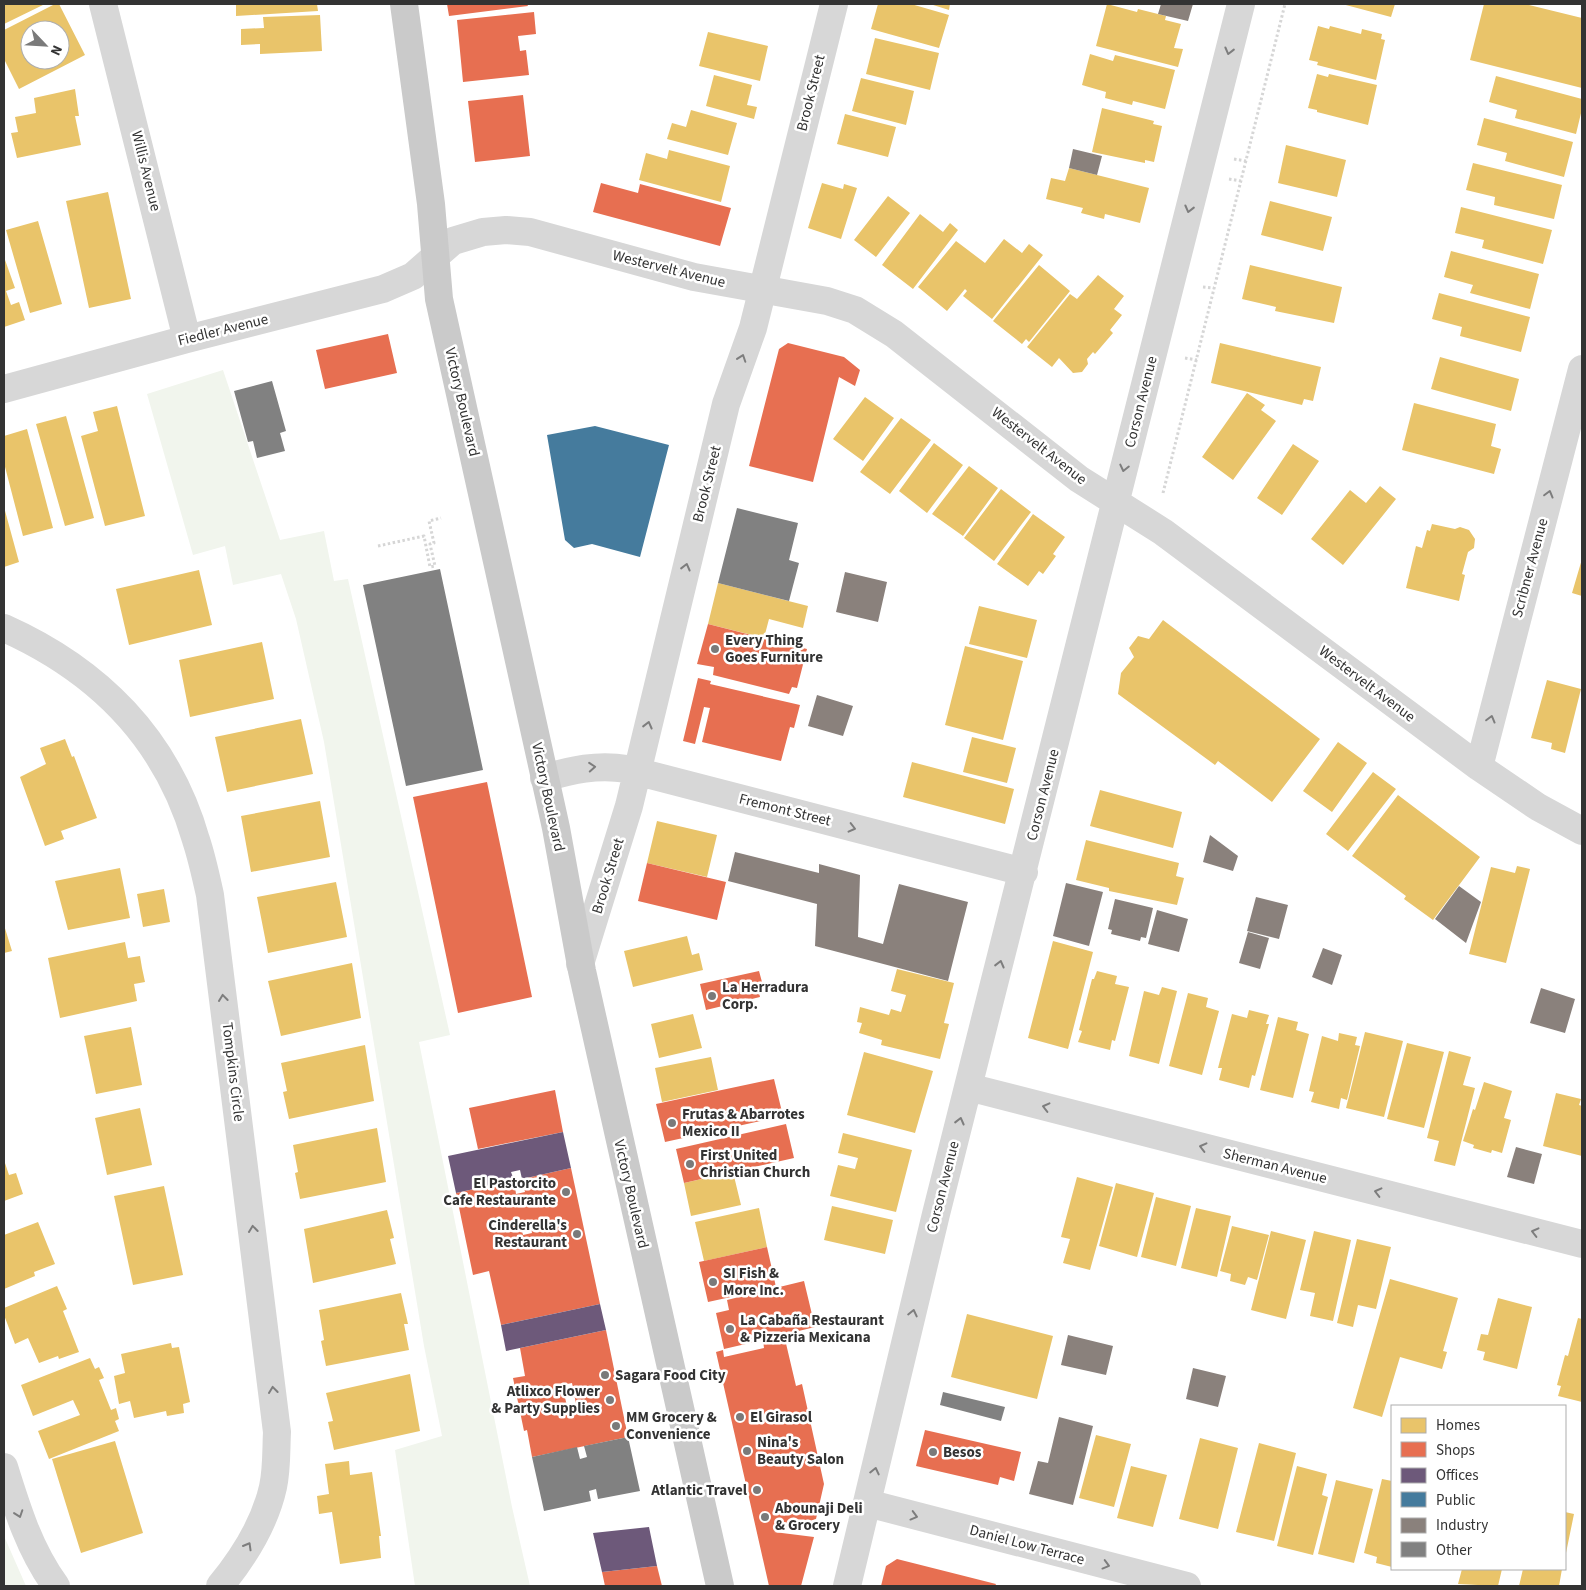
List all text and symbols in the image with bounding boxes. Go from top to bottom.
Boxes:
north arrow [20,20,70,70]
text: N [45,42,67,59]
one-way arrow [1224,47,1235,56]
street label: Brook Street [791,53,831,133]
street label: Willis Avenue [126,129,166,213]
one-way arrow [1185,204,1195,212]
street label: Westervelt Avenue [610,245,728,293]
street label: Fiedler Avenue [176,309,270,351]
street label: Victory Boulevard [439,346,485,458]
one-way arrow [737,354,747,363]
street label: Corson Avenue [1119,354,1163,450]
street label: Westervelt Avenue [987,402,1091,490]
street label: Brook Street [687,444,727,524]
one-way arrow [1119,464,1130,473]
one-way arrow [1544,491,1554,499]
street label: Scribner Avenue [1507,516,1553,620]
one-way arrow [680,563,691,572]
place label: Every Thing Goes Furniture [725,630,823,668]
street label: Westervelt Avenue [1315,641,1419,727]
marker: Every Thing Goes Furniture [709,643,721,655]
one-way arrow [1485,715,1496,724]
one-way arrow [642,722,652,730]
street label: Victory Boulevard [526,741,570,853]
street label: Corson Avenue [1021,747,1065,843]
one-way arrow [588,762,596,773]
street label: Fremont Street [737,788,833,832]
one-way arrow [847,822,855,832]
street label: Brook Street [587,836,629,916]
one-way arrow [994,959,1005,968]
place label: La Herradura Corp. [722,977,809,1015]
marker: La Herradura Corp. [706,990,718,1002]
one-way arrow [218,994,229,1002]
street label: Tompkins Circle [216,1021,250,1123]
one-way arrow [1041,1102,1050,1113]
place label: Frutas & Abarrotes Mexico II [682,1104,805,1142]
marker: Frutas & Abarrotes Mexico II [666,1117,678,1129]
one-way arrow [954,1117,965,1126]
street label: Victory Boulevard [608,1138,654,1250]
street label: Corson Avenue [921,1139,965,1235]
one-way arrow [1200,1143,1208,1153]
street label: Sherman Avenue [1221,1143,1329,1189]
place label: First United Christian Church [700,1145,810,1183]
marker: First United Christian Church [684,1158,696,1170]
place label: El Pastorcito Cafe Restaurante [443,1173,556,1211]
marker: El Pastorcito Cafe Restaurante [560,1186,572,1198]
one-way arrow [1373,1187,1382,1198]
place label: Cinderella's Restaurant [488,1215,567,1253]
one-way arrow [248,1224,259,1232]
marker: Cinderella's Restaurant [571,1228,583,1240]
one-way arrow [1531,1228,1540,1238]
place label: SI Fish & More Inc. [723,1263,784,1301]
marker: SI Fish & More Inc. [707,1276,719,1288]
one-way arrow [907,1308,918,1317]
place label: La Cabaña Restaurant & Pizzeria Mexicana [740,1310,884,1348]
marker: La Cabaña Restaurant & Pizzeria Mexicana [724,1323,736,1335]
place label: Sagara Food City [615,1365,726,1386]
marker: Sagara Food City [599,1369,611,1381]
place label: Atlixco Flower & Party Supplies [491,1381,600,1419]
one-way arrow [268,1385,279,1393]
marker: Atlixco Flower & Party Supplies [604,1394,616,1406]
legend [1391,1405,1566,1570]
place label: MM Grocery & Convenience [626,1407,717,1445]
place label: El Girasol [750,1407,813,1428]
marker: El Girasol [734,1411,746,1423]
text: Homes [1436,1415,1480,1436]
marker: MM Grocery & Convenience [610,1420,622,1432]
place label: Nina's Beauty Salon [757,1432,844,1470]
text: Shops [1436,1440,1475,1461]
place label: Besos [943,1442,982,1463]
marker: Nina's Beauty Salon [741,1445,753,1457]
marker: Besos [927,1446,939,1458]
text: Offices [1436,1465,1479,1486]
one-way arrow [869,1466,880,1475]
place label: Atlantic Travel [650,1480,748,1501]
marker: Atlantic Travel [751,1484,763,1496]
text: Public [1436,1490,1475,1511]
place label: Abounaji Deli & Grocery [774,1498,863,1536]
one-way arrow [13,1509,23,1517]
one-way arrow [910,1510,919,1521]
marker: Abounaji Deli & Grocery [759,1511,771,1523]
text: Industry [1436,1515,1488,1536]
street label: Daniel Low Terrace [967,1520,1087,1570]
text: Other [1436,1540,1473,1561]
one-way arrow [241,1543,251,1552]
one-way arrow [1101,1559,1110,1570]

